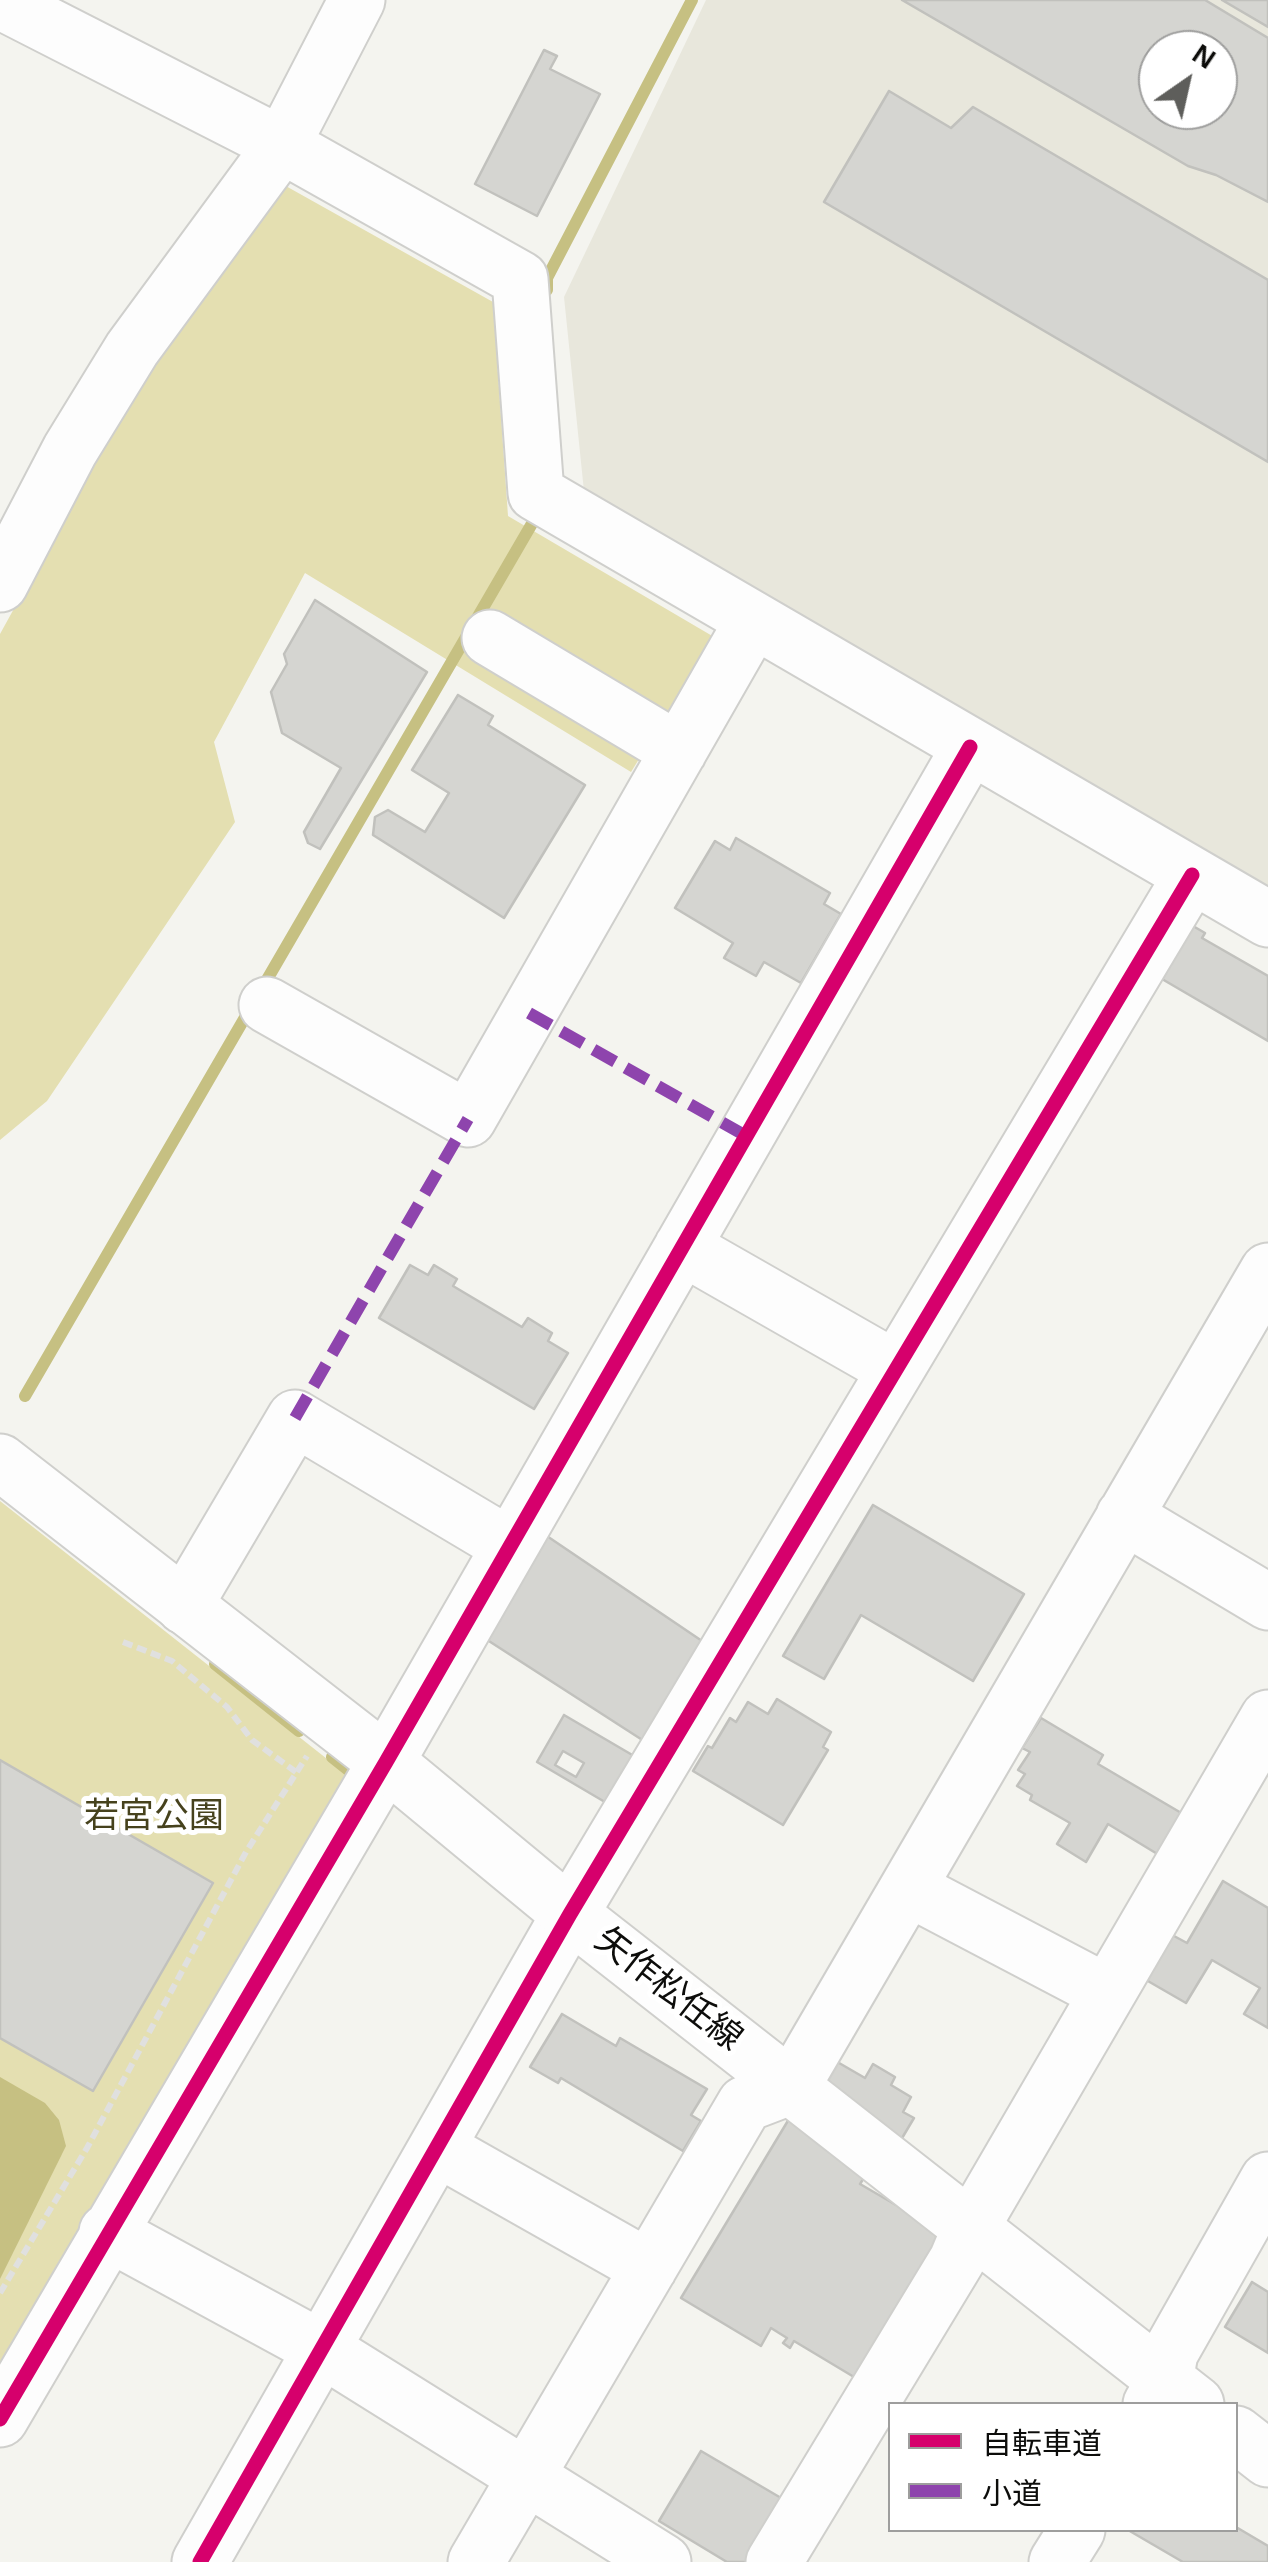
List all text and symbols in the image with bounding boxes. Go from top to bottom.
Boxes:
north arrow [1138,30,1238,130]
text: N [1187,38,1221,75]
park label: 若宮公園 [84,1796,224,1838]
street label: 矢作松任線 [586,1920,750,2060]
legend [888,2402,1238,2532]
text: 自転車道 [982,2427,1102,2460]
text: 小道 [982,2477,1042,2510]

